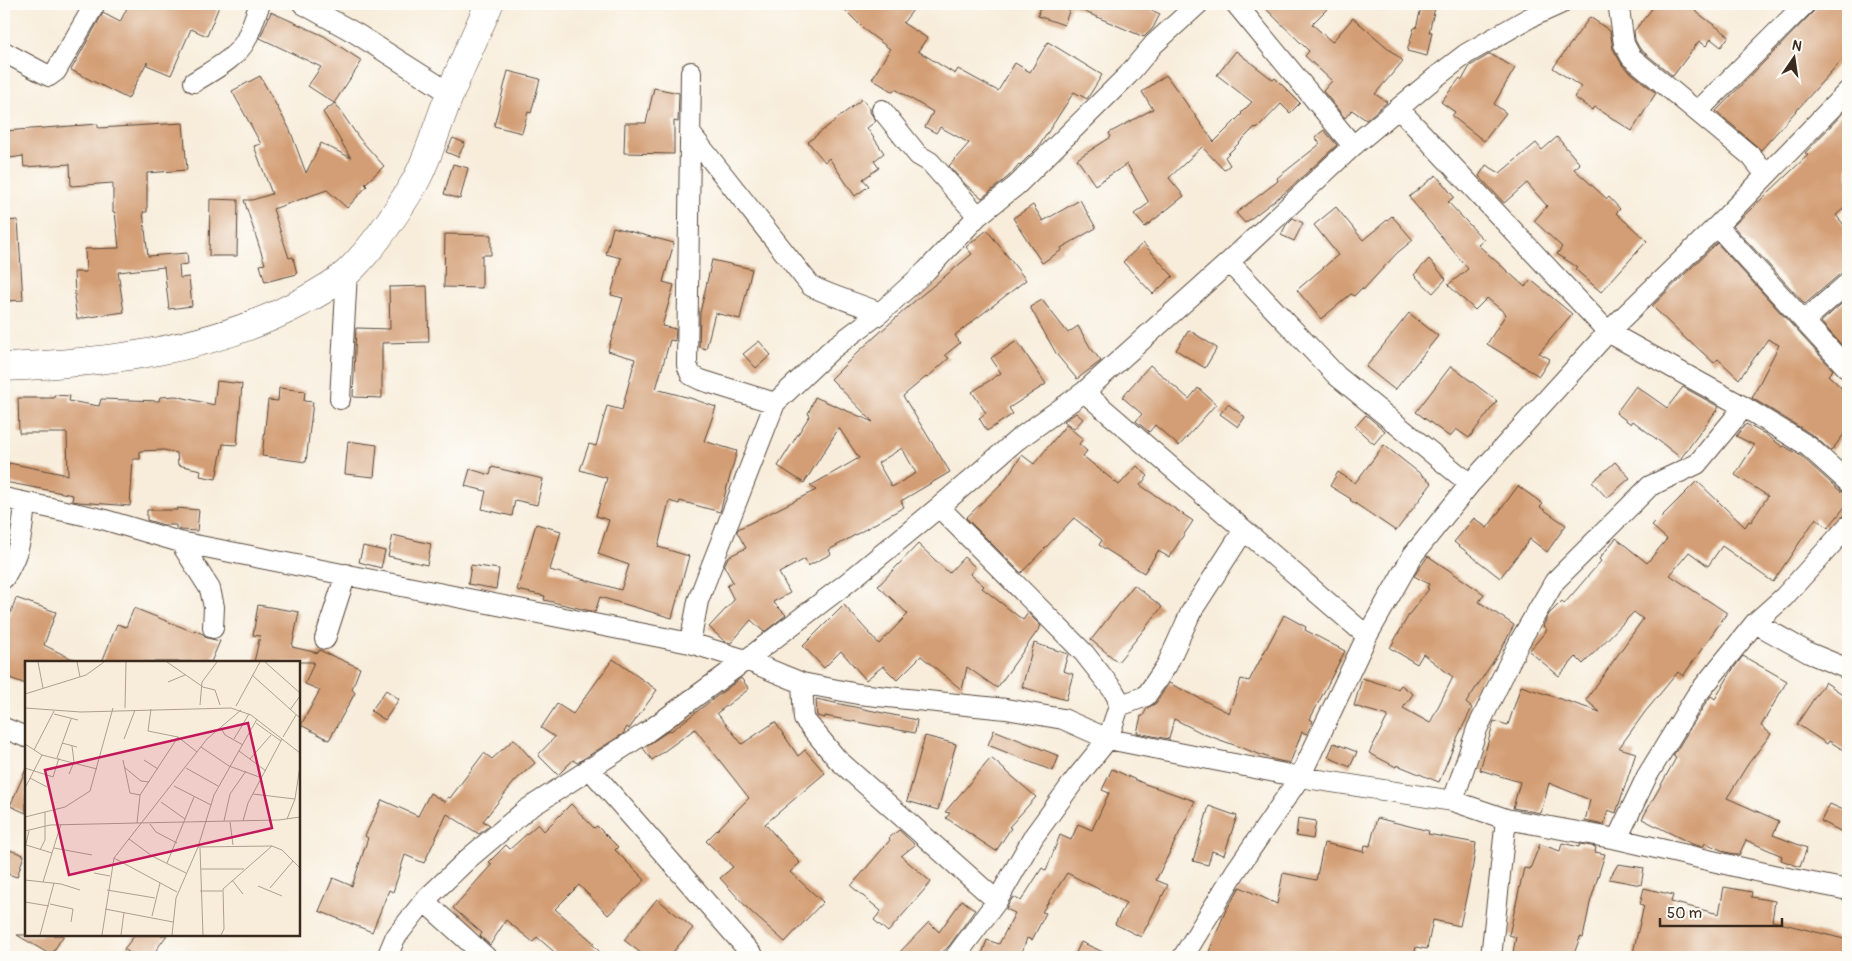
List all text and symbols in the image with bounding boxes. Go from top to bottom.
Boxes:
north arrow [1770,32,1820,82]
text: N [1790,36,1803,55]
inset map [25,661,300,936]
scale bar [1660,896,1782,928]
text: 50 m [1667,904,1702,923]

